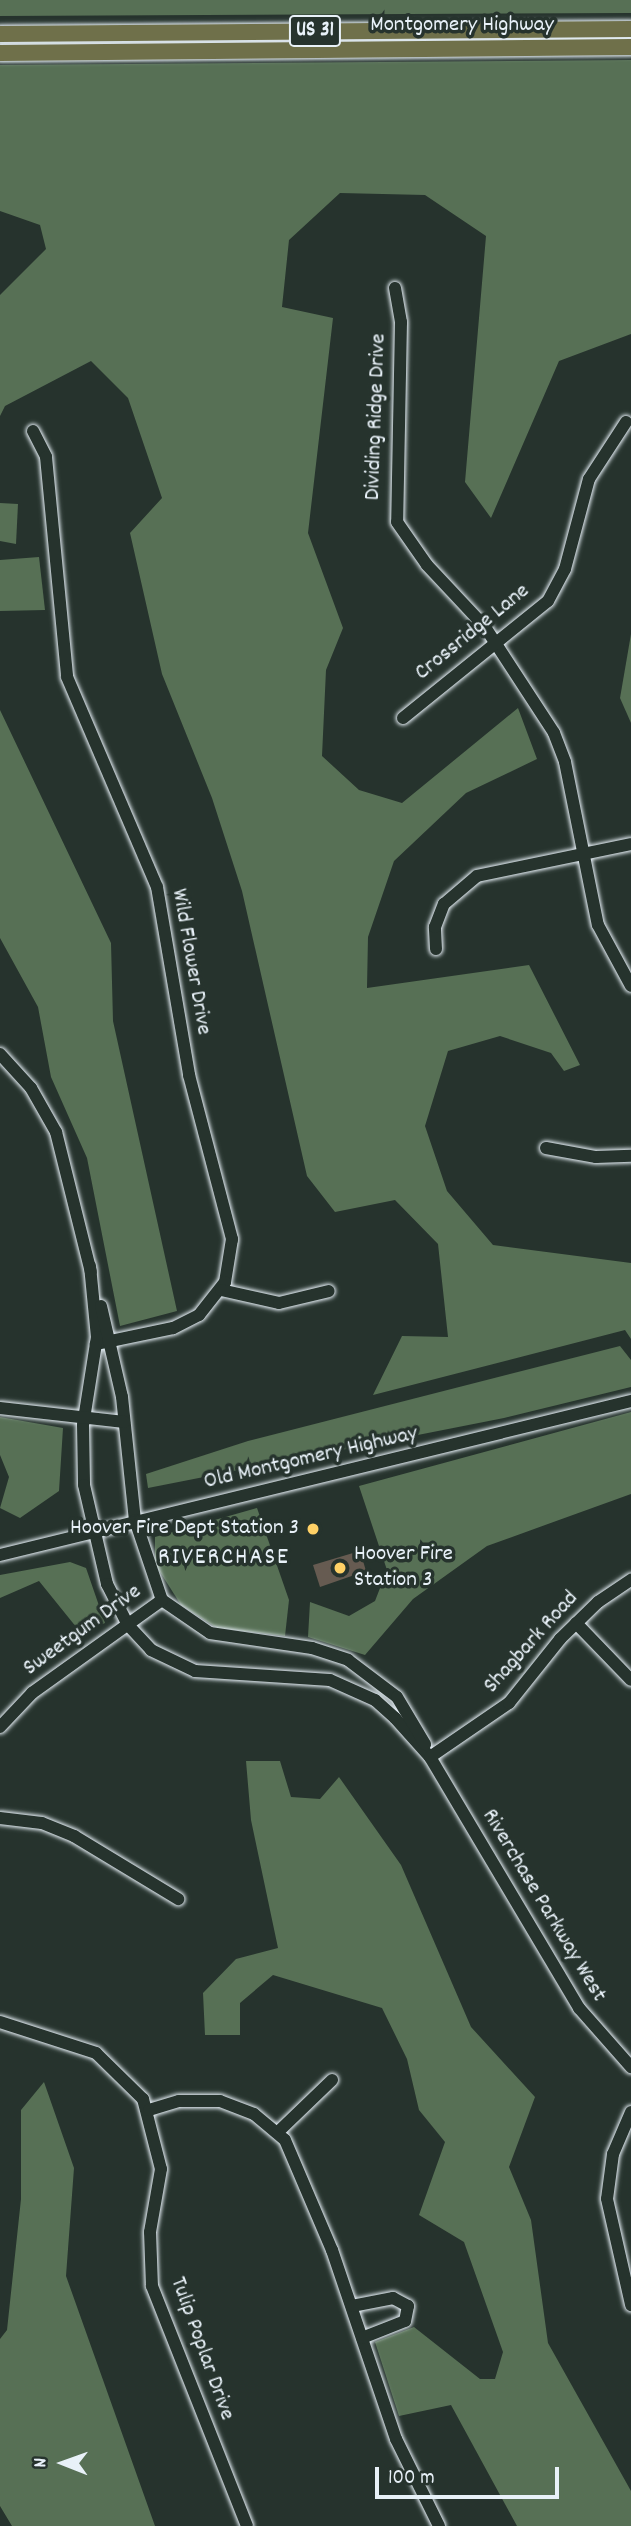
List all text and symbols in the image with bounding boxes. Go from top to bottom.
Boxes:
street label: Montgomery Highway [370,12,554,40]
road number: US 31 [289,14,341,48]
street label: Dividing Ridge Drive [360,333,394,501]
street label: Crossridge Lane [410,578,536,688]
street label: Wild Flower Drive [164,887,216,1037]
street label: Old Montgomery Highway [201,1421,421,1497]
place label: Hoover Fire Dept Station 3 [70,1515,299,1543]
marker: Hoover Fire Dept Station 3 [305,1521,321,1537]
place label: Hoover Fire Station 3 [354,1541,453,1595]
district label: RIVERCHASE [159,1545,289,1573]
marker: Hoover Fire Station 3 [332,1560,348,1576]
street label: Sweetgum Drive [19,1579,147,1683]
street label: Shagbark Road [479,1586,585,1700]
street label: Riverchase Parkway West [474,1805,612,2007]
street label: Tulip Poplar Drive [162,2274,240,2424]
north arrow [28,2428,98,2498]
scale bar [379,2452,563,2496]
text: N [28,2458,55,2468]
text: 100 m [388,2464,435,2494]

